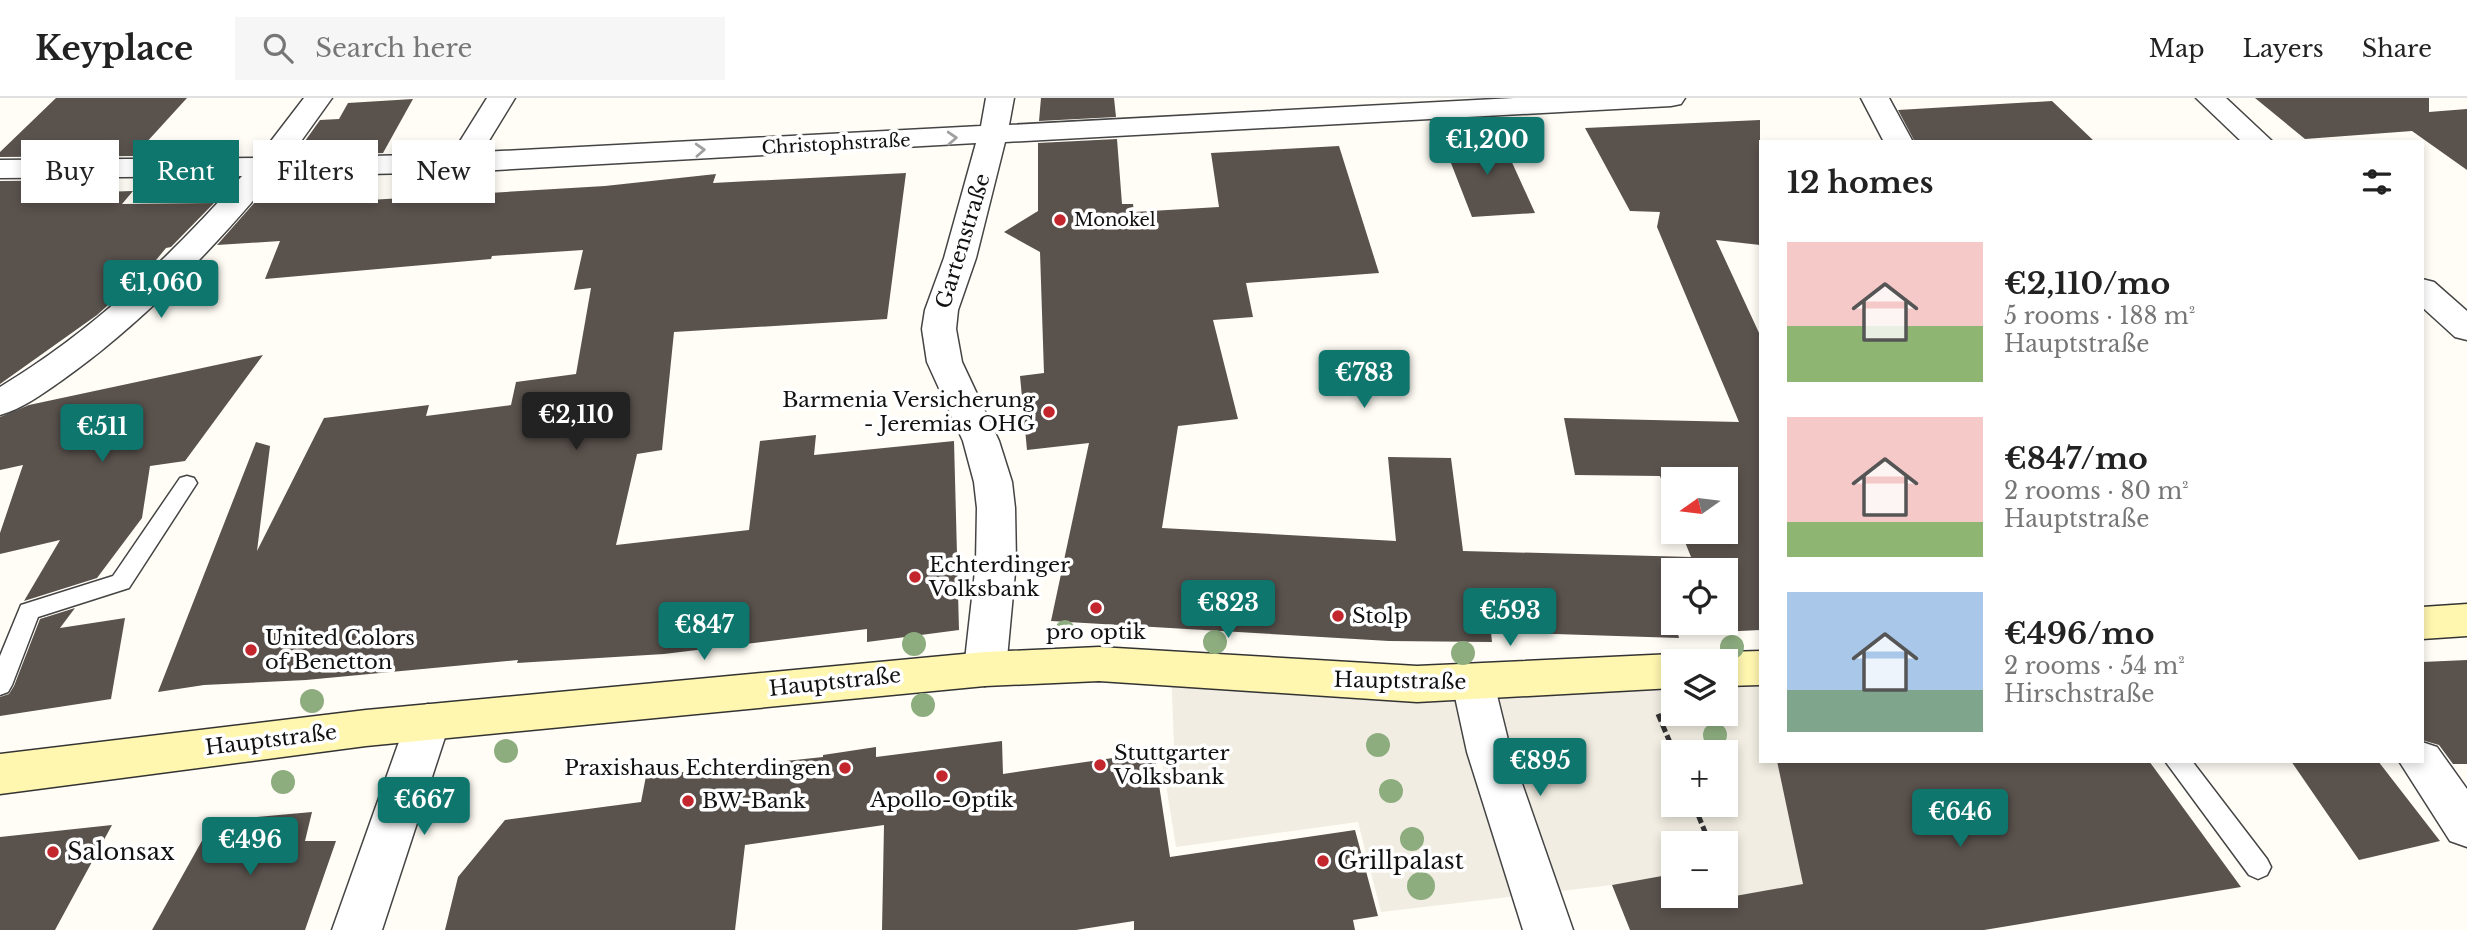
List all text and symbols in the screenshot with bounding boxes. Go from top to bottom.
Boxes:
search box [235,17,725,80]
text: Keyplace [35,28,193,69]
icon: search [259,29,297,67]
text: Search here [315,32,472,64]
text: Map [2149,34,2205,63]
text: Layers [2243,34,2324,63]
text: Share [2362,34,2432,63]
pin: €1,200 [1430,118,1544,177]
text: €1,200 [1445,126,1529,154]
street label: Christophstraße [761,129,911,159]
one-way arrow [947,130,958,145]
chip: Buy [21,140,119,203]
chip: Rent [133,140,239,203]
chip: Filters [253,140,378,203]
chip: New [392,140,495,203]
one-way arrow [695,143,706,158]
icon: filters [2358,163,2396,201]
text: 12 homes [1787,164,1934,201]
street label: Gartenstraße [930,170,996,312]
place label: Monokel [1074,209,1156,231]
marker: Monokel [1052,212,1068,228]
pin: €1,060 [104,260,218,320]
text: €2,110/mo [2004,265,2170,302]
text: €1,060 [119,269,203,297]
icon: home [1843,270,1927,354]
text: 5 rooms · 188 m² [2004,302,2195,330]
text: Hauptstraße [2004,330,2149,358]
pin: €783 [1323,350,1405,410]
text: €783 [1335,359,1393,387]
place label: Barmenia Versicherung - Jeremias OHG [782,387,1035,437]
pin: €2,110 [519,392,633,452]
text: €2,110 [538,401,614,429]
pin: €511 [61,404,143,464]
marker: Barmenia Versicherung - Jeremias OHG [1041,404,1057,420]
text: €511 [76,413,128,441]
text: €847/mo [2004,440,2148,477]
icon: home [1843,445,1927,529]
north arrow [1661,467,1738,544]
map controls [1661,467,1738,908]
text: 2 rooms · 80 m² [2004,477,2189,505]
text: Hauptstraße [2004,505,2149,533]
place label: Echterdinger Volksbank [928,552,1070,602]
button: locate [1661,558,1738,635]
marker: Echterdinger Volksbank [907,569,923,585]
pin: €823 [1187,580,1269,640]
pin: €593 [1469,588,1551,648]
text: €823 [1197,589,1259,617]
text: €593 [1479,597,1541,625]
marker: pro optik [1088,600,1104,616]
pin: €847 [663,602,745,662]
place label: Stolp [1352,603,1408,629]
marker: Stolp [1330,608,1346,624]
text: €847 [674,611,734,639]
text: €496/mo [2004,615,2155,652]
place label: pro optik [1046,619,1146,645]
icon: home [1843,620,1927,704]
place label: United Colors of Benetton [265,625,415,675]
marker: United Colors of Benetton [243,642,259,658]
button: layers [1661,649,1738,726]
text: 2 rooms · 54 m² [2004,652,2185,680]
street label: Hauptstraße [768,662,902,702]
street label: Hauptstraße [1333,667,1467,695]
text: Hirschstraße [2004,680,2154,708]
street label: Hauptstraße [203,719,339,761]
pin: €895 [1499,738,1581,798]
place label: Stuttgarter Volksbank [1113,740,1230,790]
button: + [1661,740,1738,817]
text: €895 [1509,747,1571,775]
place label: Praxishaus Echterdingen [564,755,831,781]
marker: Stuttgarter Volksbank [1092,757,1108,773]
marker: Praxishaus Echterdingen [837,760,853,776]
marker: Apollo-Optik [934,768,950,784]
pin: €667 [383,778,465,837]
text: €667 [394,786,454,814]
place label: Apollo-Optik [869,787,1014,813]
place label: BW-Bank [702,788,806,814]
pin: €646 [1919,790,2001,849]
marker: BW-Bank [680,793,696,809]
text: €646 [1928,798,1992,826]
pin: €496 [209,818,291,877]
text: €496 [218,826,282,854]
button: − [1661,831,1738,908]
place label: Salonsax [67,837,175,866]
marker: Salonsax [45,844,61,860]
place label: Grillpalast [1337,846,1464,875]
marker: Grillpalast [1315,853,1331,869]

